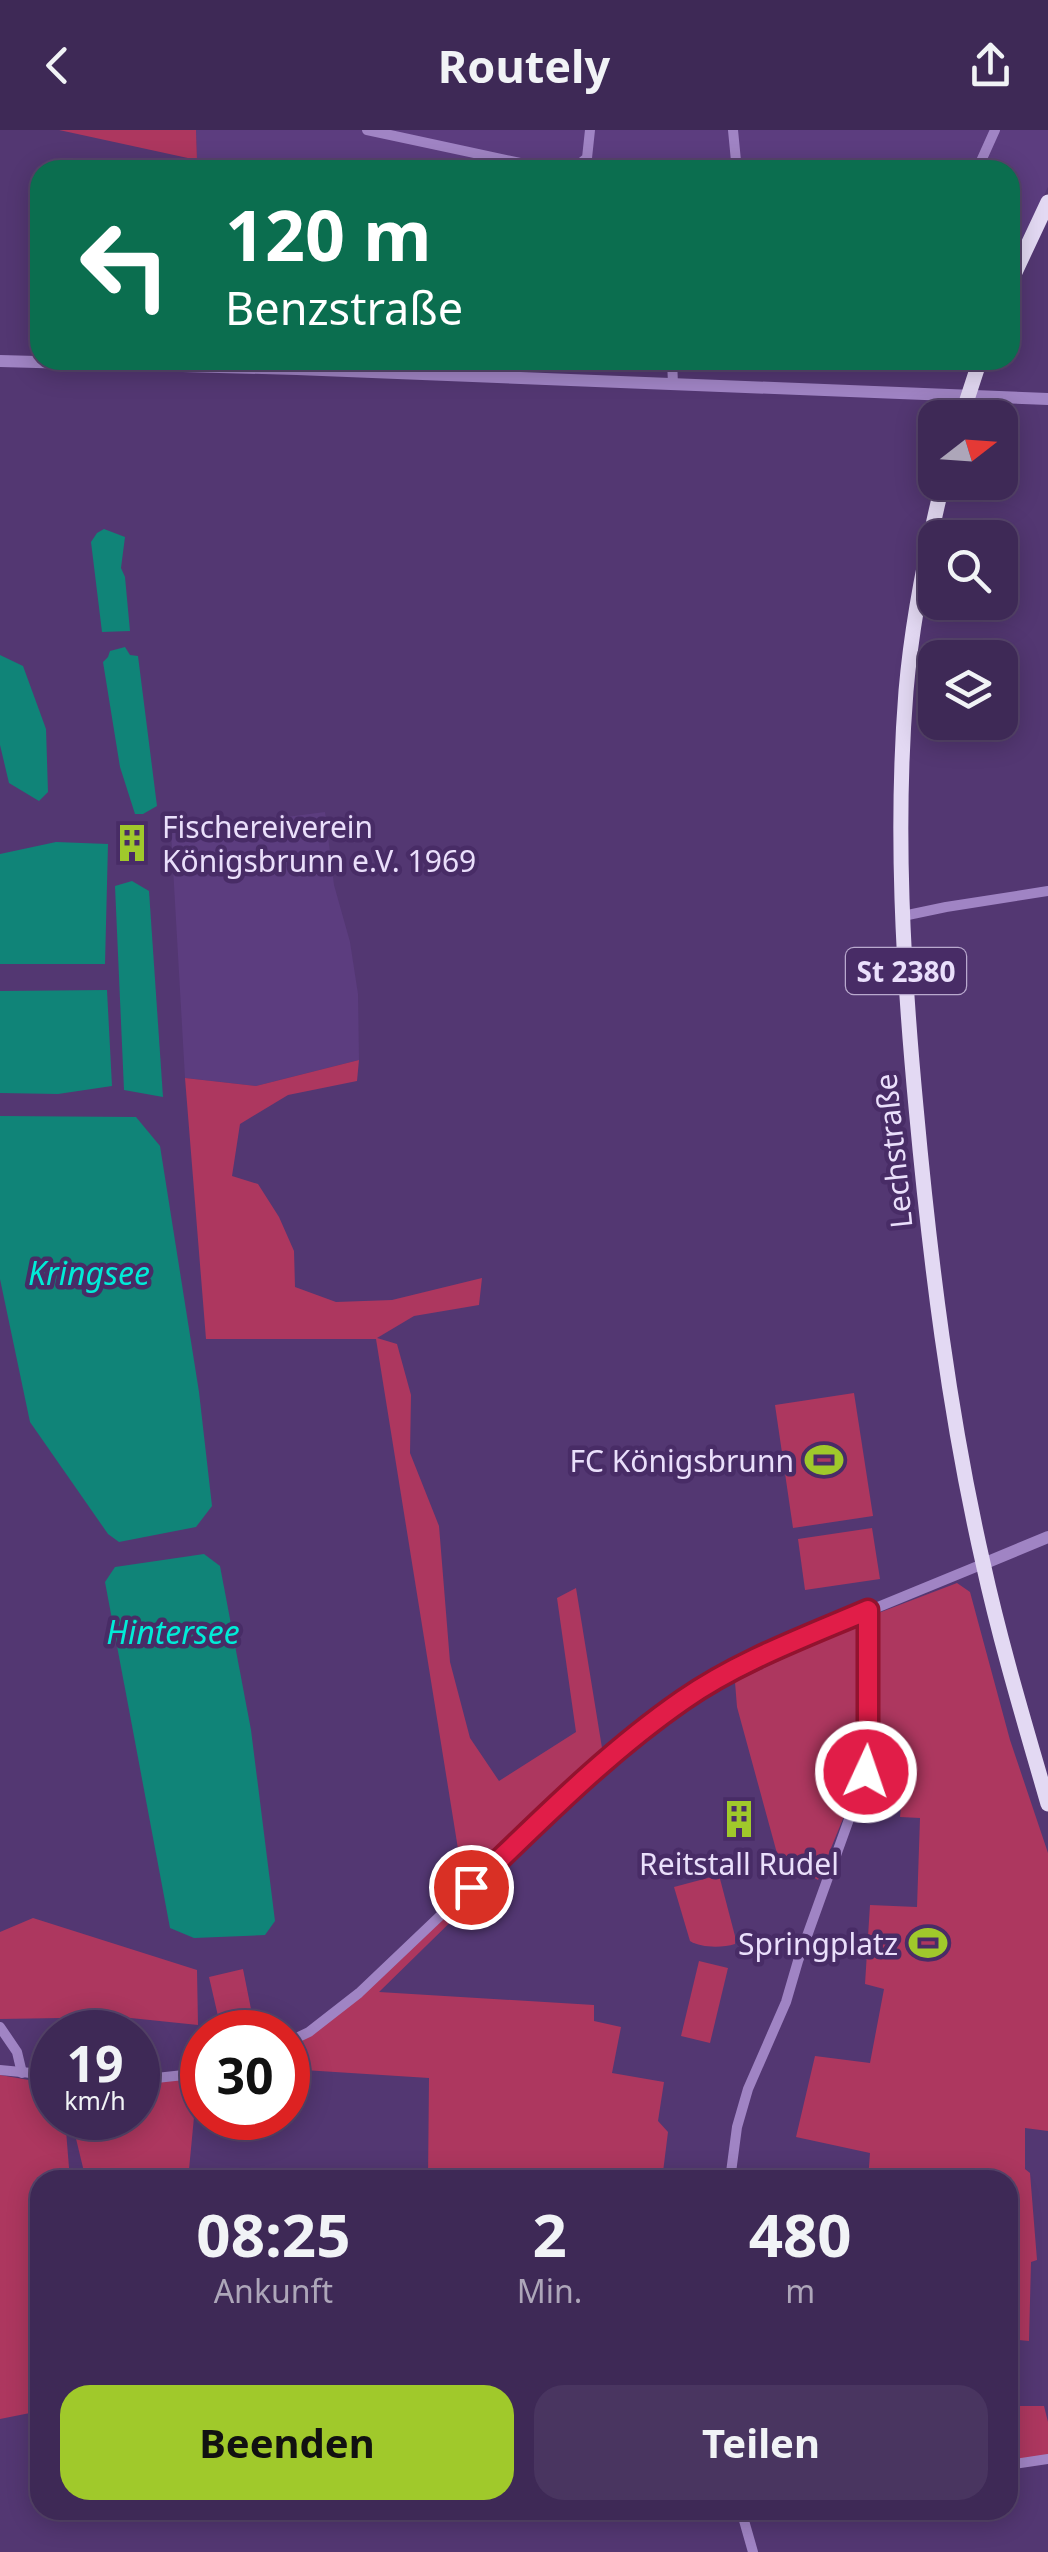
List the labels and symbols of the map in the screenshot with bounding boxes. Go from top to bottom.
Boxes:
north arrow [918,400,1018,500]
place label: Fischereiverein Königsbrunn e.V. 1969 [162,806,476,881]
building icon: Fischereiverein Königsbrunn e.V. 1969 [111,822,153,864]
road number: St 2380 [846,948,966,994]
street label: Lechstraße [864,1072,922,1230]
water label: Kringsee [28,1251,150,1294]
sports icon: FC Königsbrunn [803,1439,845,1481]
place label: FC Königsbrunn [569,1440,794,1481]
water label: Hintersee [106,1610,240,1653]
position arrow [814,1720,918,1824]
building icon: Reitstall Rudel [718,1798,760,1840]
place label: Reitstall Rudel [639,1843,839,1884]
pin [429,1845,514,1930]
sports icon: Springplatz [907,1922,949,1964]
place label: Springplatz [738,1923,898,1964]
speed limit sign: 30 [180,2010,310,2140]

